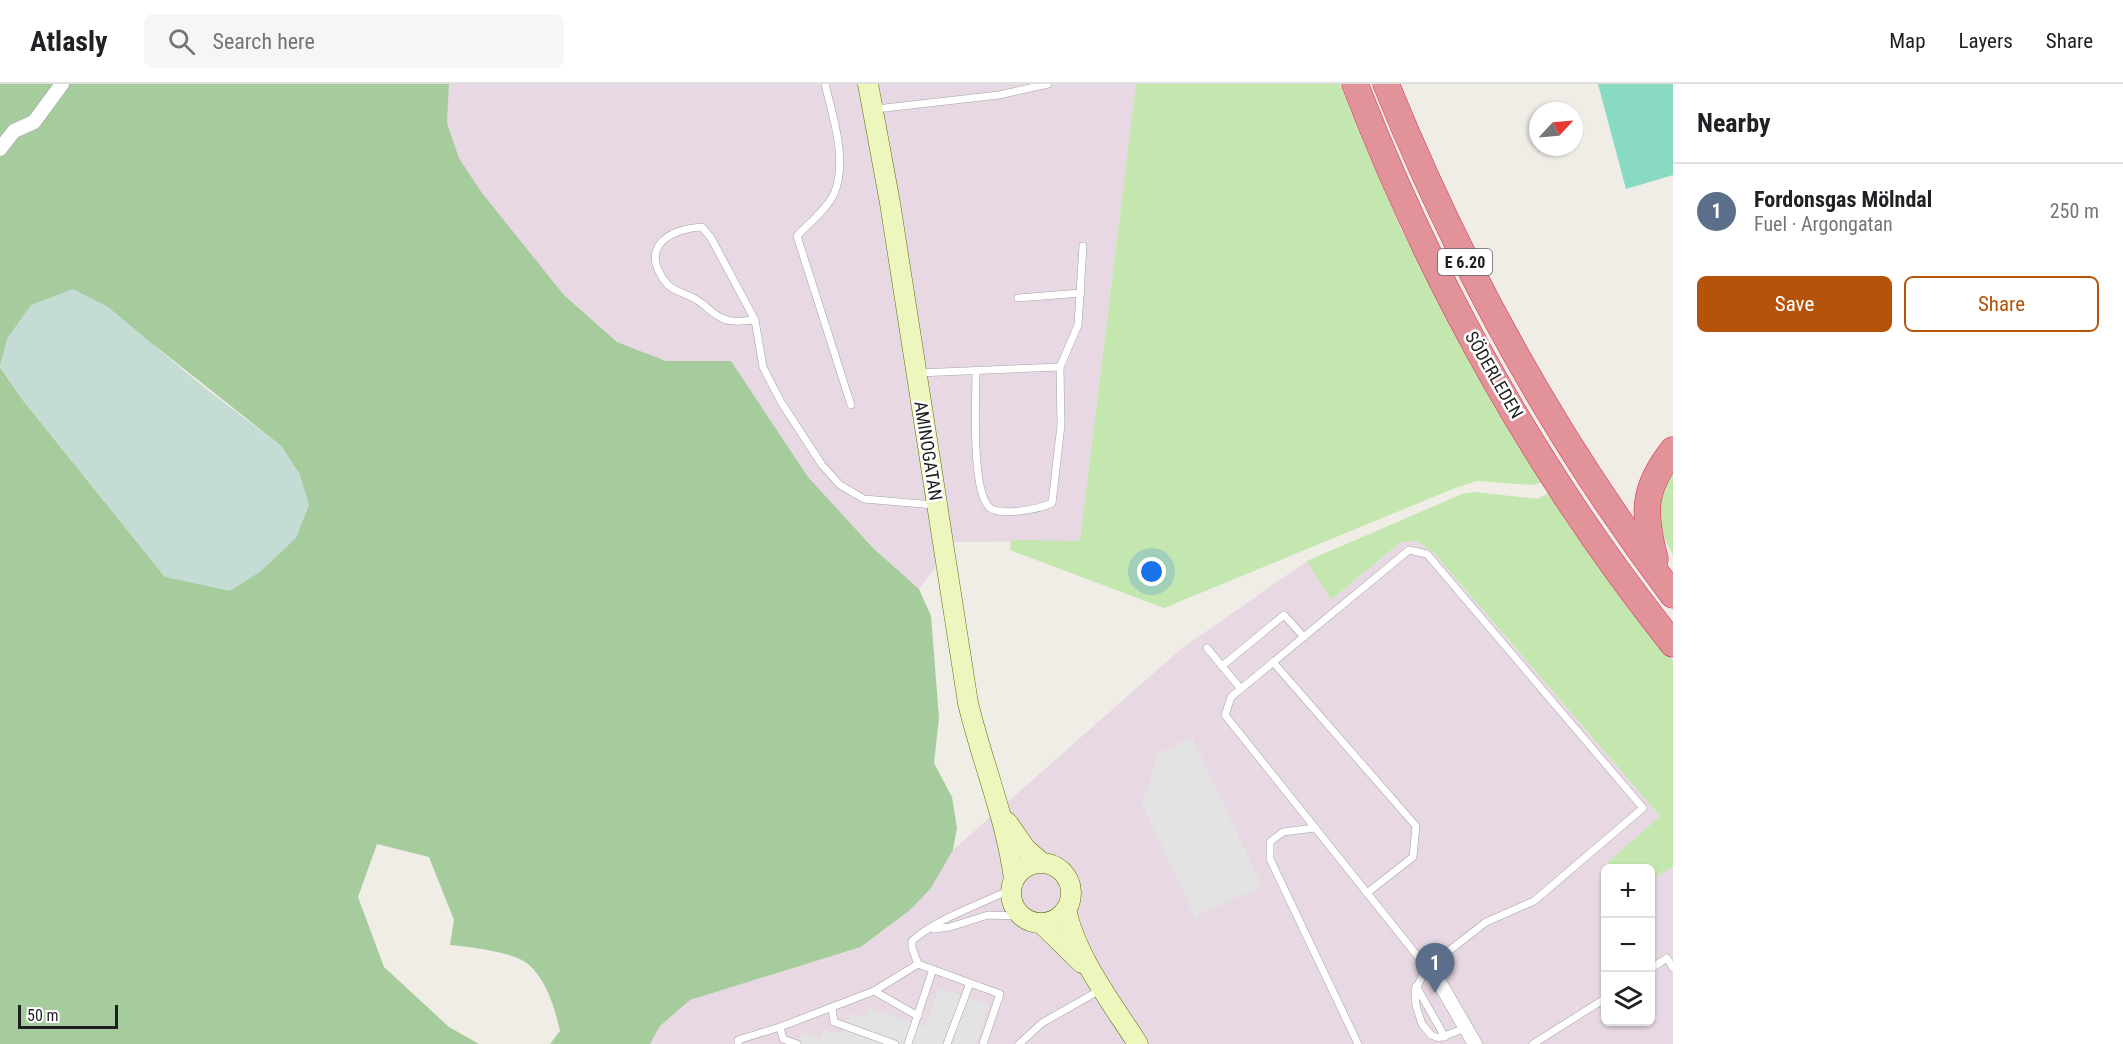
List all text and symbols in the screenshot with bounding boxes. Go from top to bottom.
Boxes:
search box [144,14,564,68]
text: Atlasly [30,25,108,58]
icon: search [165,25,198,58]
text: Search here [213,29,315,54]
text: Map [1889,29,1926,53]
text: Layers [1959,29,2013,53]
text: Share [2046,29,2093,53]
north arrow [1529,102,1583,156]
text: Nearby [1697,108,1771,138]
text: Fordonsgas Mölndal [1754,187,1932,212]
text: 1 [1711,199,1722,223]
text: 250 m [2050,199,2099,223]
text: Fuel · Argongatan [1754,212,1893,236]
road number: E 6.20 [1438,249,1492,275]
button: Save [1697,276,1892,332]
button: Share [1904,276,2099,332]
street label: SÖDERLEDEN [1461,328,1528,422]
street label: AMINOGATAN [910,400,947,502]
your location [1137,557,1166,586]
map controls [1601,864,1655,1026]
button: + [1601,864,1655,918]
button: − [1601,918,1655,972]
pin: 1 [1416,944,1454,993]
button: layers [1601,972,1655,1026]
scale bar [18,1002,118,1030]
text: 50 m [27,1006,59,1025]

